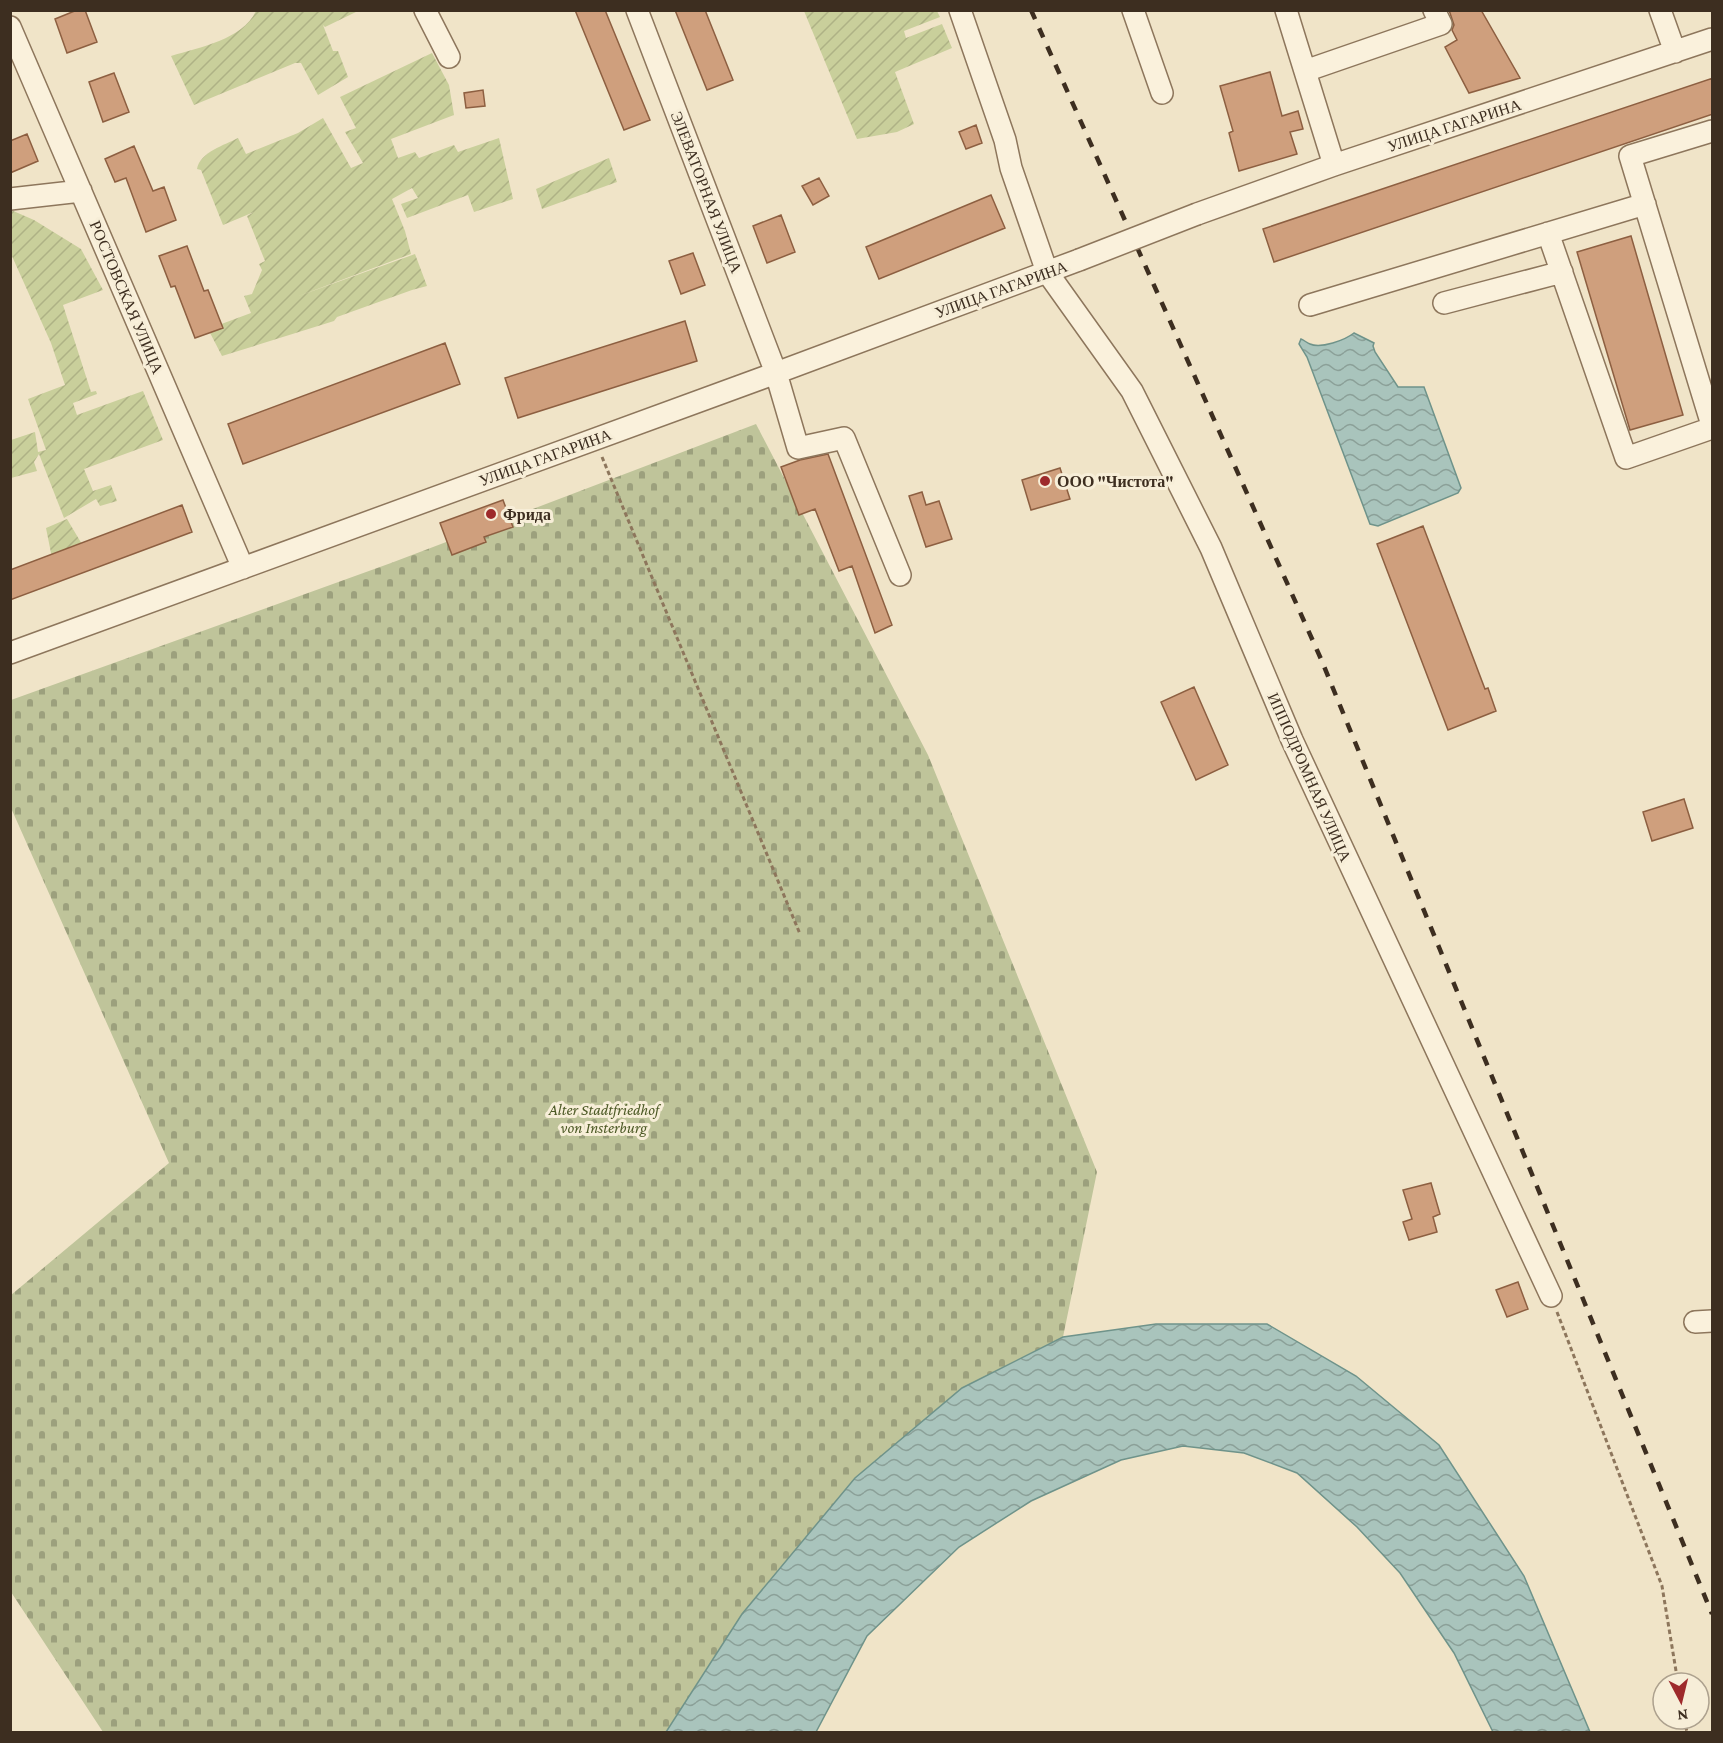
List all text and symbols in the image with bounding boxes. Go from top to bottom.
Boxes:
street label: УЛИЦА ГАГАРИНА [1385,96,1524,156]
street label: ЭЛЕВАТОРНАЯ УЛИЦА [667,109,745,276]
street label: РОСТОВСКАЯ УЛИЦА [86,218,167,377]
street label: УЛИЦА ГАГАРИНА [933,257,1070,322]
street label: УЛИЦА ГАГАРИНА [477,425,614,490]
place label: ООО "Чистота" [1057,473,1174,490]
marker: ООО "Чистота" [1038,474,1052,488]
place label: Фрида [503,506,551,524]
marker: Фрида [484,507,498,521]
street label: ИППОДРОМНАЯ УЛИЦА [1264,690,1355,865]
park label: Alter Stadtfriedhof von Insterburg [548,1101,662,1137]
north arrow [1651,1671,1711,1731]
text: N [1676,1706,1689,1725]

